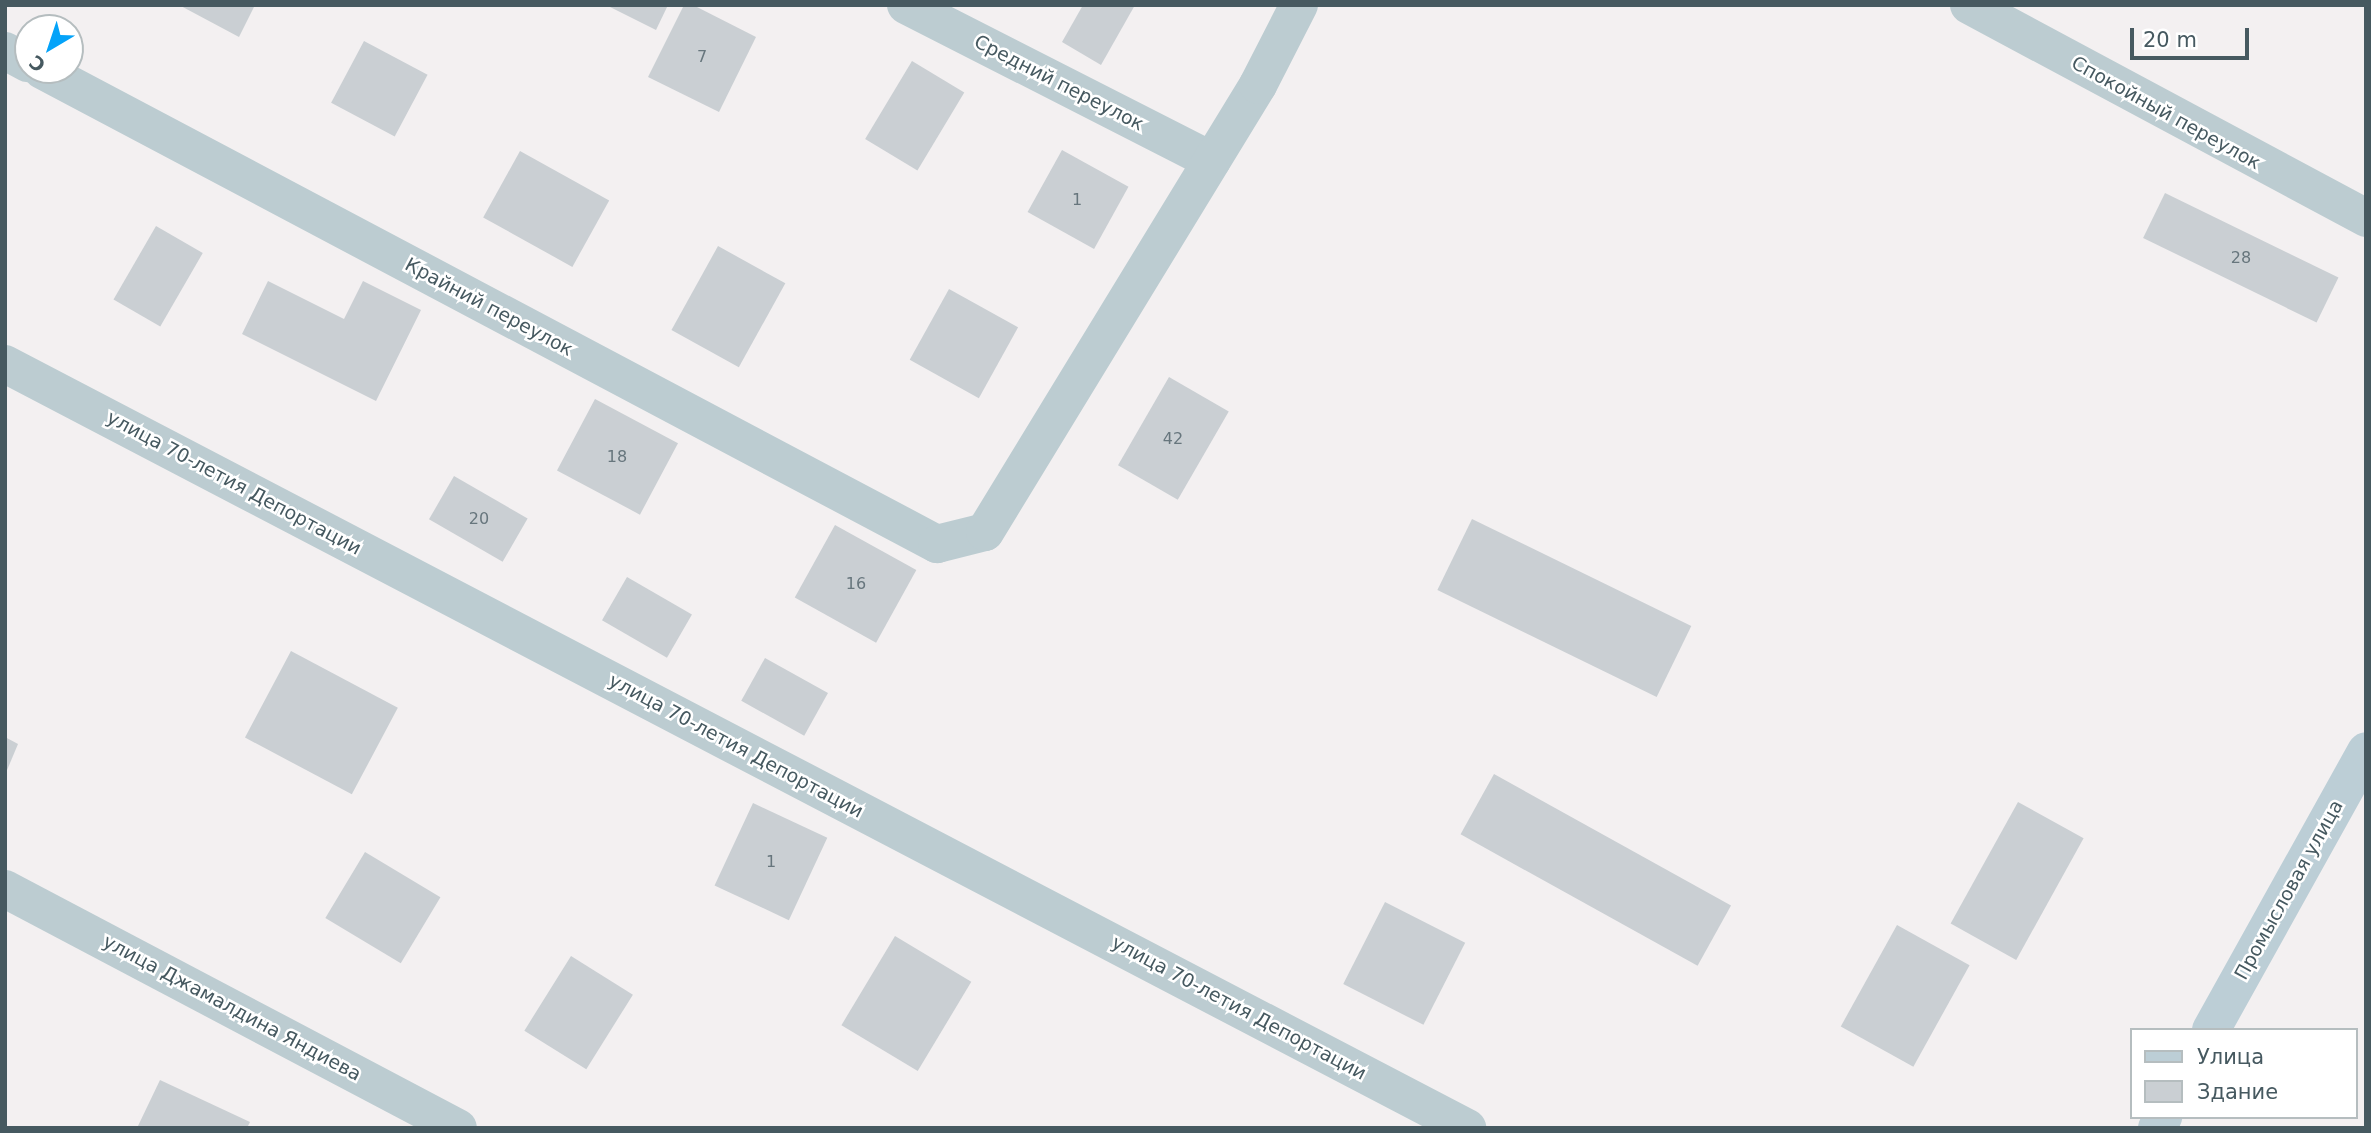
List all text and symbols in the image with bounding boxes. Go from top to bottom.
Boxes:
north arrow [14,14,84,84]
scale bar [2133,14,2252,58]
text: 20 m [2143,28,2197,52]
street label: Средний переулок [970,30,1148,136]
house number: 7 [697,47,707,67]
text: С [25,51,49,77]
street label: Спокойный переулок [2067,51,2265,175]
house number: 1 [1072,190,1082,210]
house number: 28 [2231,248,2251,268]
street label: Крайний переулок [401,253,577,361]
street label: улица 70-летия Депортации [103,406,365,560]
house number: 42 [1163,429,1183,449]
house number: 18 [607,447,627,467]
house number: 20 [469,509,489,529]
house number: 16 [846,574,866,594]
street label: улица 70-летия Депортации [605,669,867,823]
street label: Промысловая улица [2230,796,2348,984]
house number: 1 [766,852,776,872]
street label: улица Джамалдина Яндиева [99,930,365,1086]
street label: улица 70-летия Депортации [1108,931,1370,1085]
legend [2130,1028,2357,1119]
text: Улица [2197,1045,2264,1069]
text: Здание [2197,1080,2278,1104]

